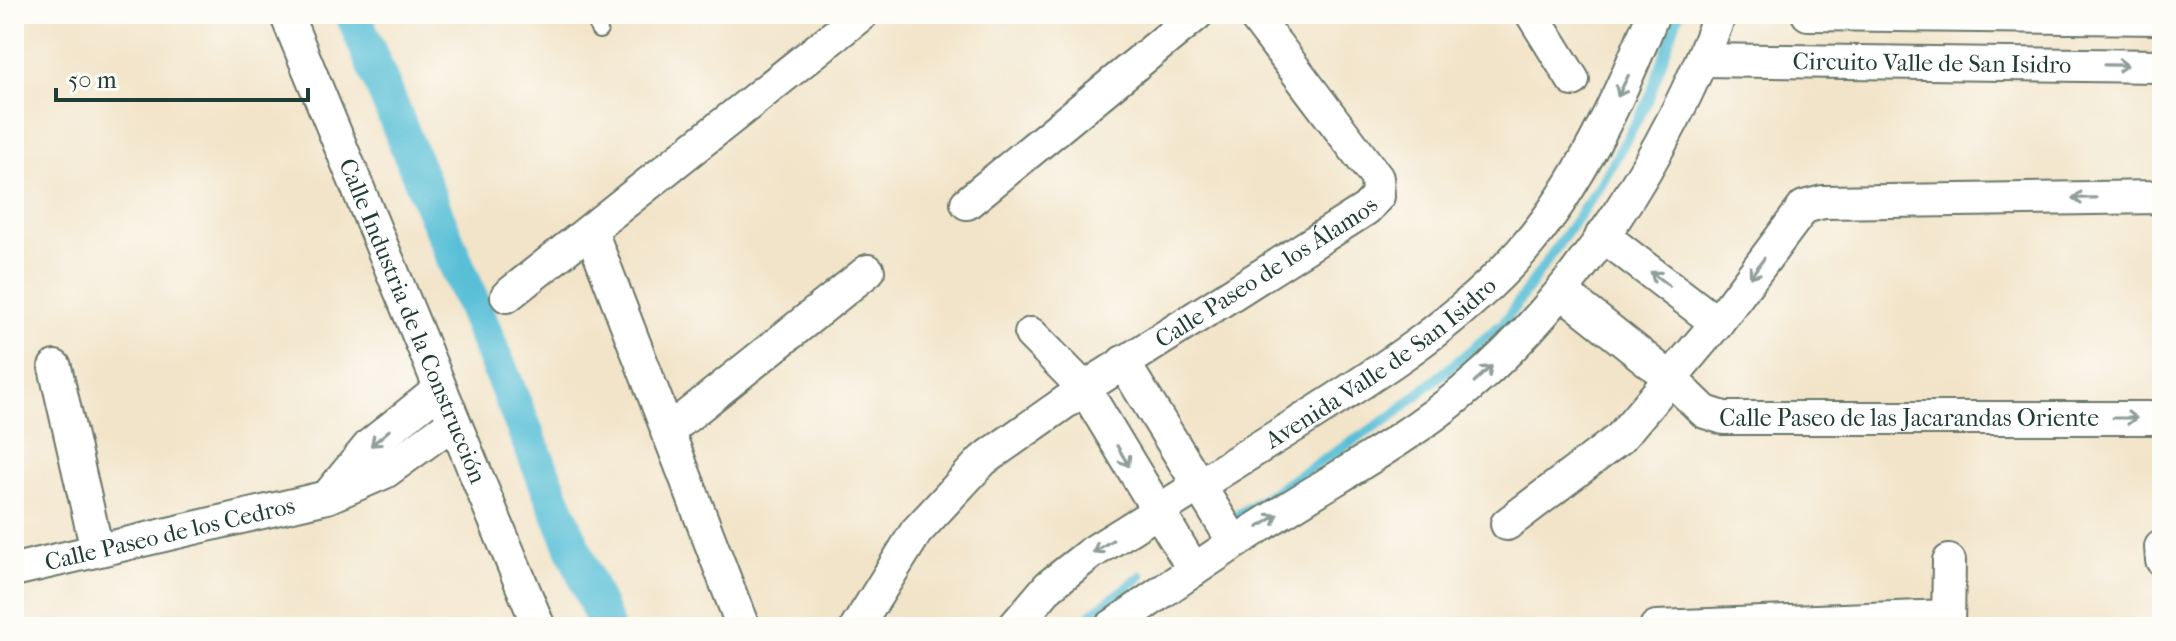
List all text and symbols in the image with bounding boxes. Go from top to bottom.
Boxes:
street label: Circuito Valle de San Isidro [1792,47,2072,79]
scale bar [56,52,308,102]
one-way arrow [2102,57,2129,73]
text: 50 m [68,66,117,94]
one-way arrow [1615,73,1630,97]
street label: Calle Industria de la Construcción [333,154,492,487]
one-way arrow [2071,190,2098,206]
street label: Calle Paseo de los Álamos [1150,192,1384,353]
one-way arrow [1748,257,1765,279]
street label: Avenida Valle de San Isidro [1259,271,1502,455]
one-way arrow [1649,271,1671,287]
one-way arrow [1472,366,1492,384]
street label: Calle Paseo de las Jacarandas Oriente [1719,404,2099,432]
one-way arrow [2111,410,2138,426]
one-way arrow [370,429,390,447]
one-way arrow [1115,444,1131,467]
street label: Calle Paseo de los Cedros [42,491,298,576]
one-way arrow [1257,512,1279,529]
one-way arrow [1092,538,1115,554]

